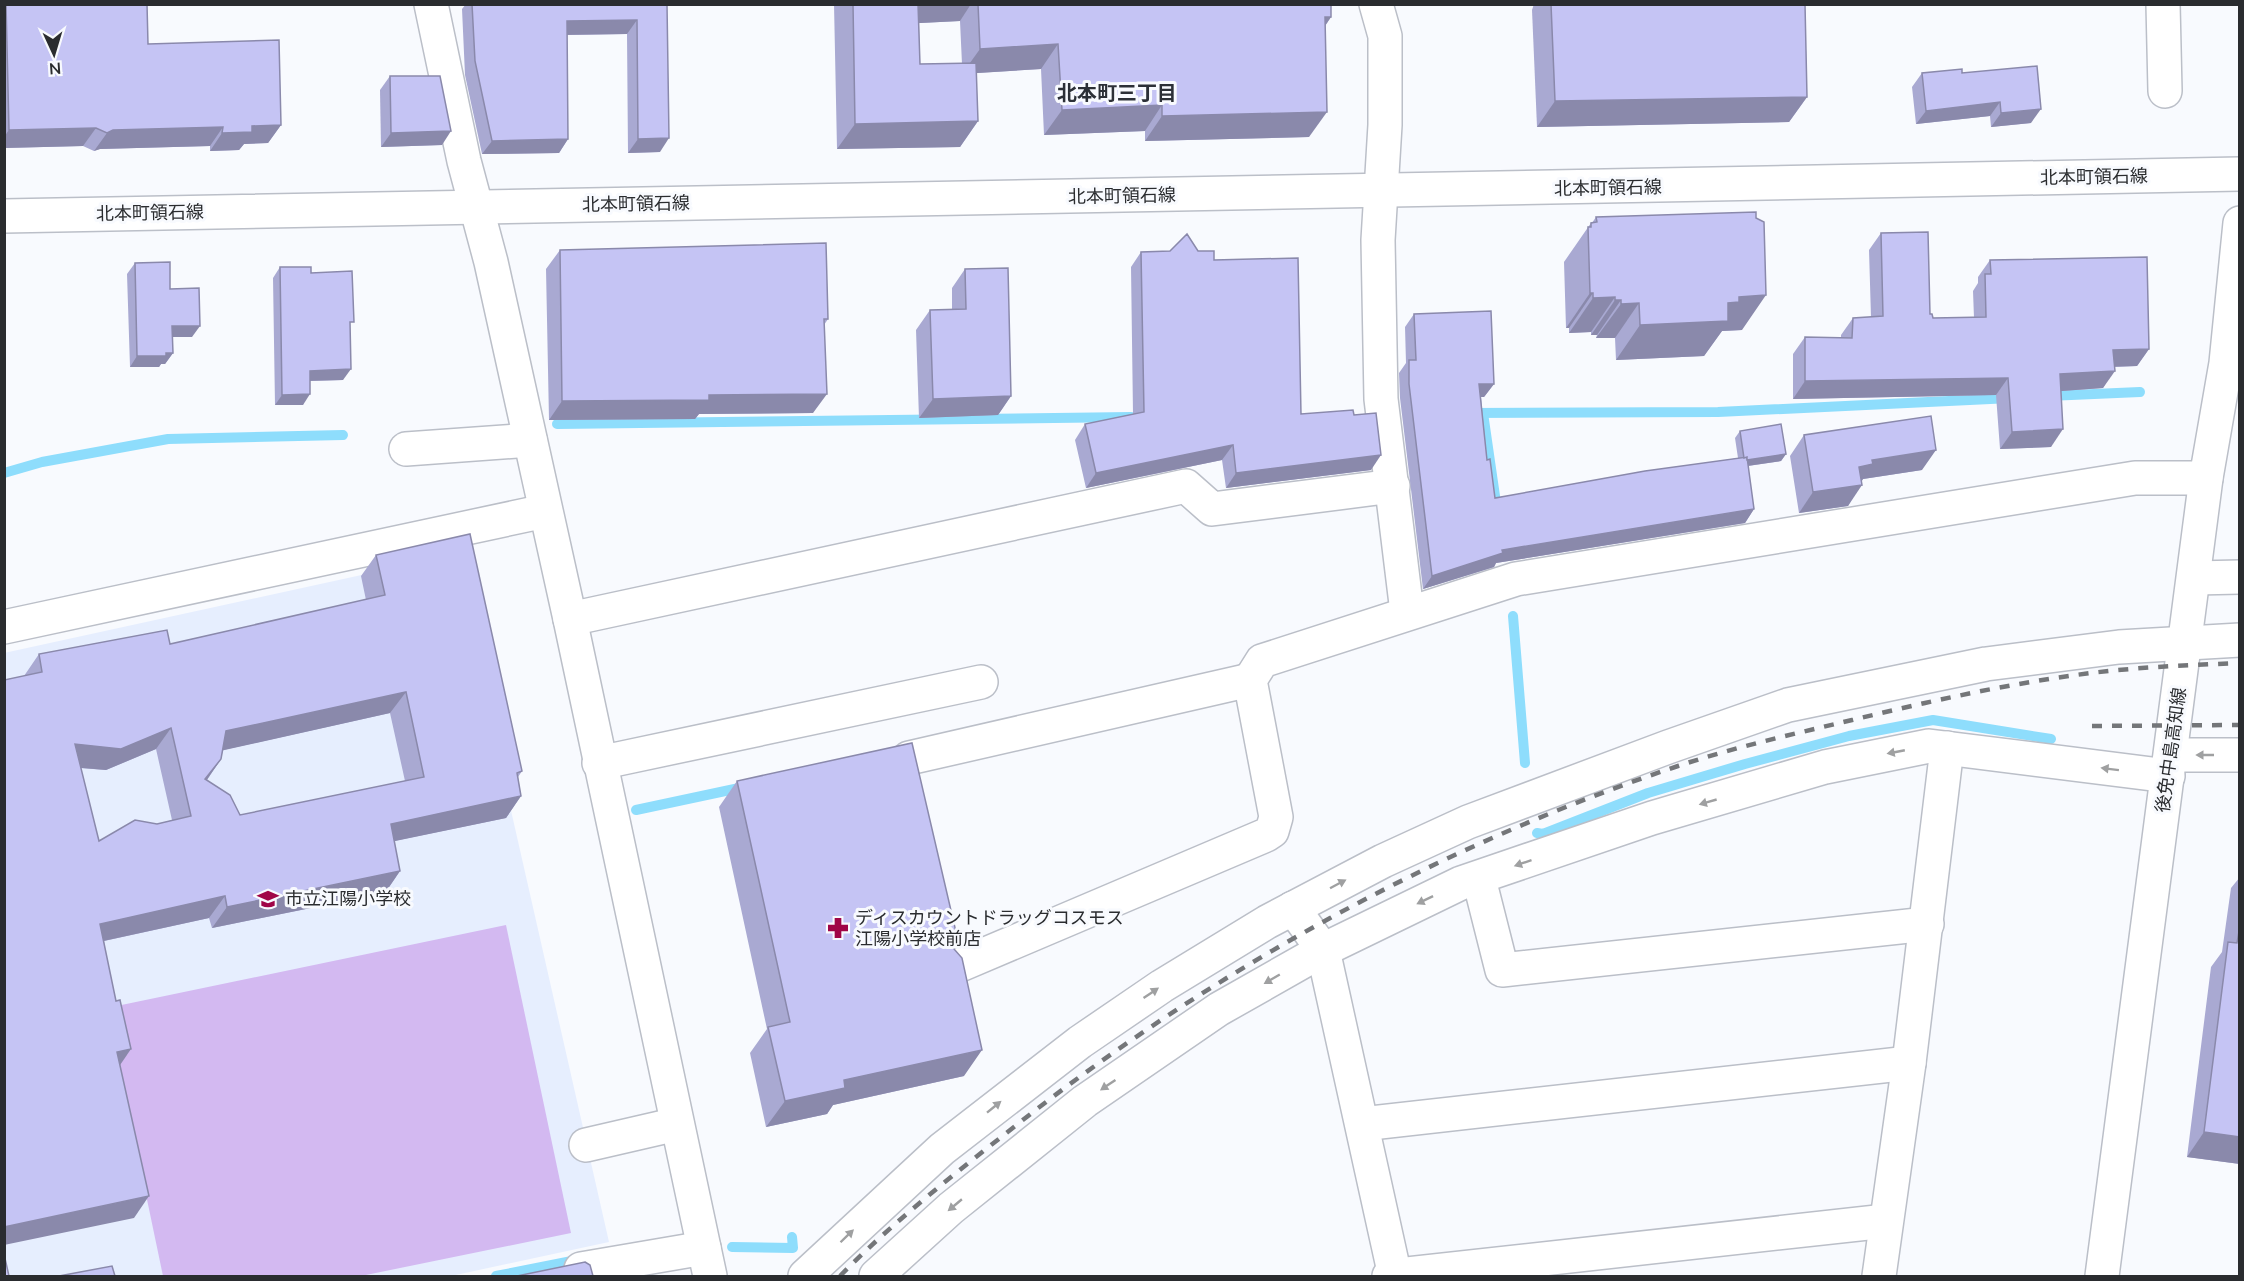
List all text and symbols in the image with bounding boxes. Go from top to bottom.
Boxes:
north arrow [24,24,84,84]
text: N [48,59,62,79]
district label: 北本町三丁目 [1057,80,1177,105]
street label: 北本町領石線 [2040,164,2148,189]
street label: 北本町領石線 [1554,175,1662,200]
street label: 北本町領石線 [1068,183,1176,208]
street label: 北本町領石線 [582,191,690,216]
street label: 北本町領石線 [96,200,204,225]
street label: 後免中島高知線 [2150,686,2191,814]
one-way arrow [1887,748,1906,757]
one-way arrow [2196,750,2215,760]
one-way arrow [2101,764,2120,774]
one-way arrow [1699,798,1717,807]
one-way arrow [1514,859,1532,869]
one-way arrow [1329,880,1347,890]
school or university icon: 市立江陽小学校 [256,887,280,911]
place label: 市立江陽小学校 [285,887,411,910]
one-way arrow [1417,896,1434,905]
place label: ディスカウントドラッグコスモス 江陽小学校前店 [855,906,1124,950]
pharmacy icon: ディスカウントドラッグコスモス 江陽小学校前店 [826,916,850,940]
one-way arrow [1263,974,1280,984]
one-way arrow [1143,987,1159,999]
one-way arrow [1101,1079,1117,1091]
one-way arrow [986,1102,1001,1114]
one-way arrow [947,1198,962,1211]
one-way arrow [839,1229,853,1243]

